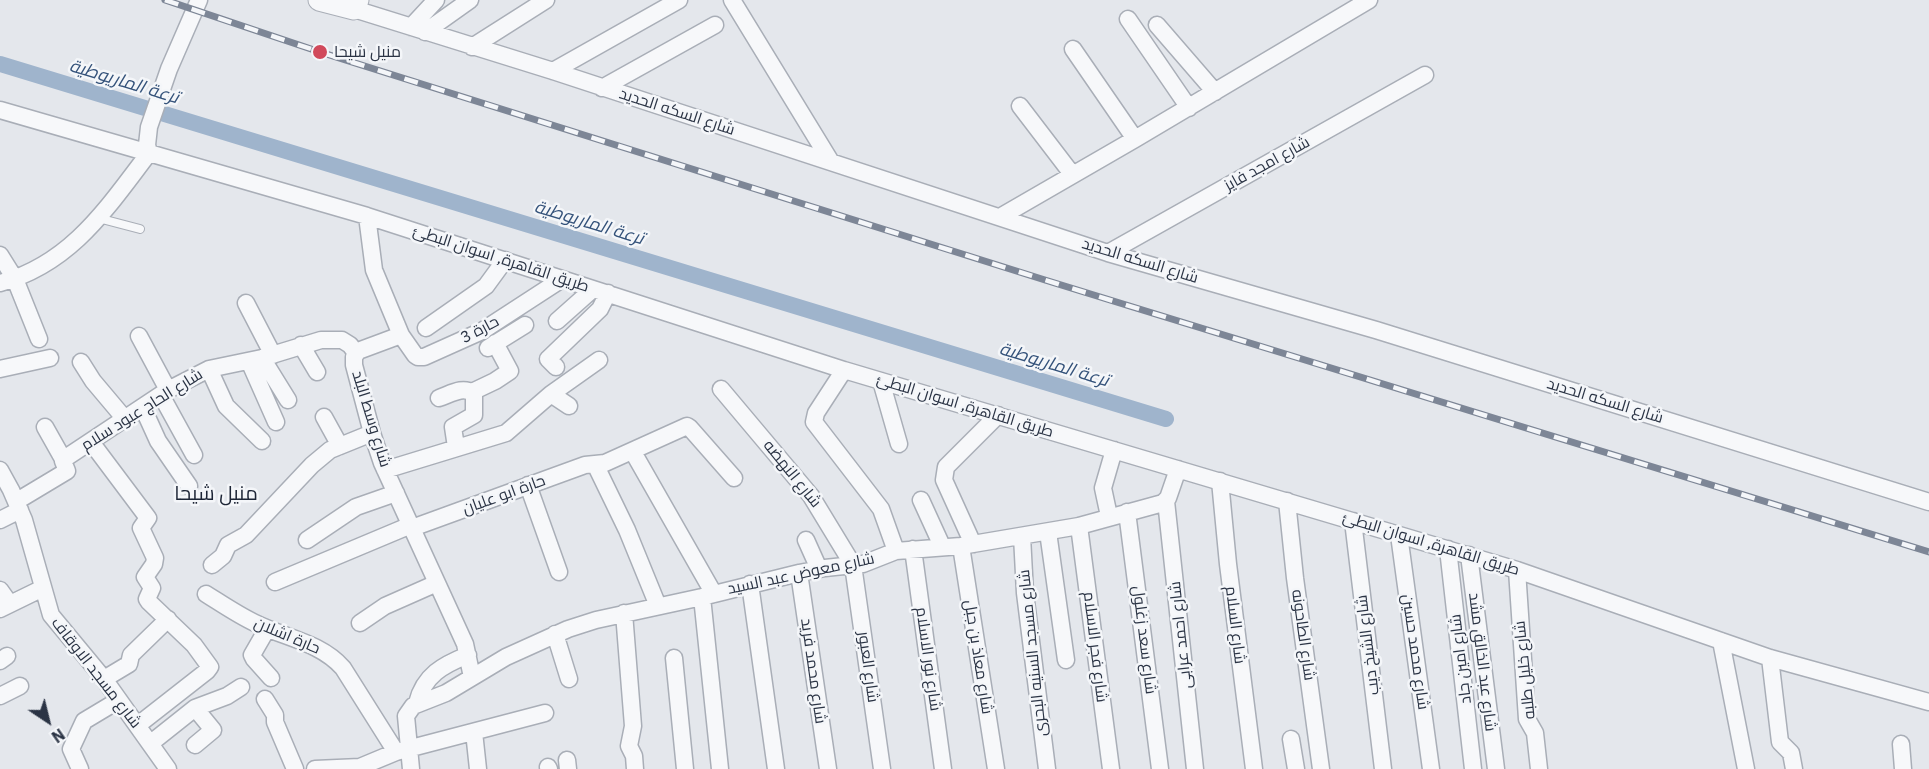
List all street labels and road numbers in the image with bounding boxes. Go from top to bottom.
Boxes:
street label: شارع السكه الحديد [617,84,737,140]
street label: شارع امجد فايز [1221,133,1313,195]
street label: طريق القاهرة, اسوان البطئ [411,221,591,297]
street label: شارع السكه الحديد [1080,234,1200,288]
street label: حارة 3 [458,312,502,348]
street label: شارع الحاج عبود سلام [78,365,206,455]
street label: شارع وسط البلد [347,368,395,470]
street label: طريق القاهرة, اسوان البطئ [874,370,1056,442]
street label: شارع السكه الحديد [1545,374,1665,428]
street label: شارع النهضه [759,436,825,512]
street label: حارة ابو عليان [460,471,548,519]
street label: طريق القاهرة, اسوان البطئ [1340,508,1522,580]
street label: شارع معوض عبد السيد [726,549,876,599]
street label: شارع مسجد السنيه البحرى [1015,569,1051,737]
street label: شارع احمد عرابى [1166,580,1196,690]
street label: شارع سعد زغلول [1128,585,1160,695]
street label: شارع السلام [1221,585,1249,665]
street label: شارع الطاحونه [1287,588,1319,682]
street label: شارع فجر الاسلام [1079,591,1111,703]
street label: شارع عبد الخالق مشد [1464,592,1500,732]
street label: شارع محمد حسين [1397,593,1433,711]
street label: شارع الشيخ ديب [1352,594,1384,696]
street label: شارع معاذ بن جبل [959,598,997,716]
street label: شارع نور الاسلام [911,606,945,712]
street label: شارع امين جاد [1446,613,1476,705]
street label: شارع مسجد الاوقاف [47,614,145,732]
street label: حارة اشلان [251,614,323,658]
street label: شارع محمد فريد [796,617,830,725]
street label: شارع خليل طلبه [1510,620,1540,720]
street label: شارع العبور [853,630,883,704]

